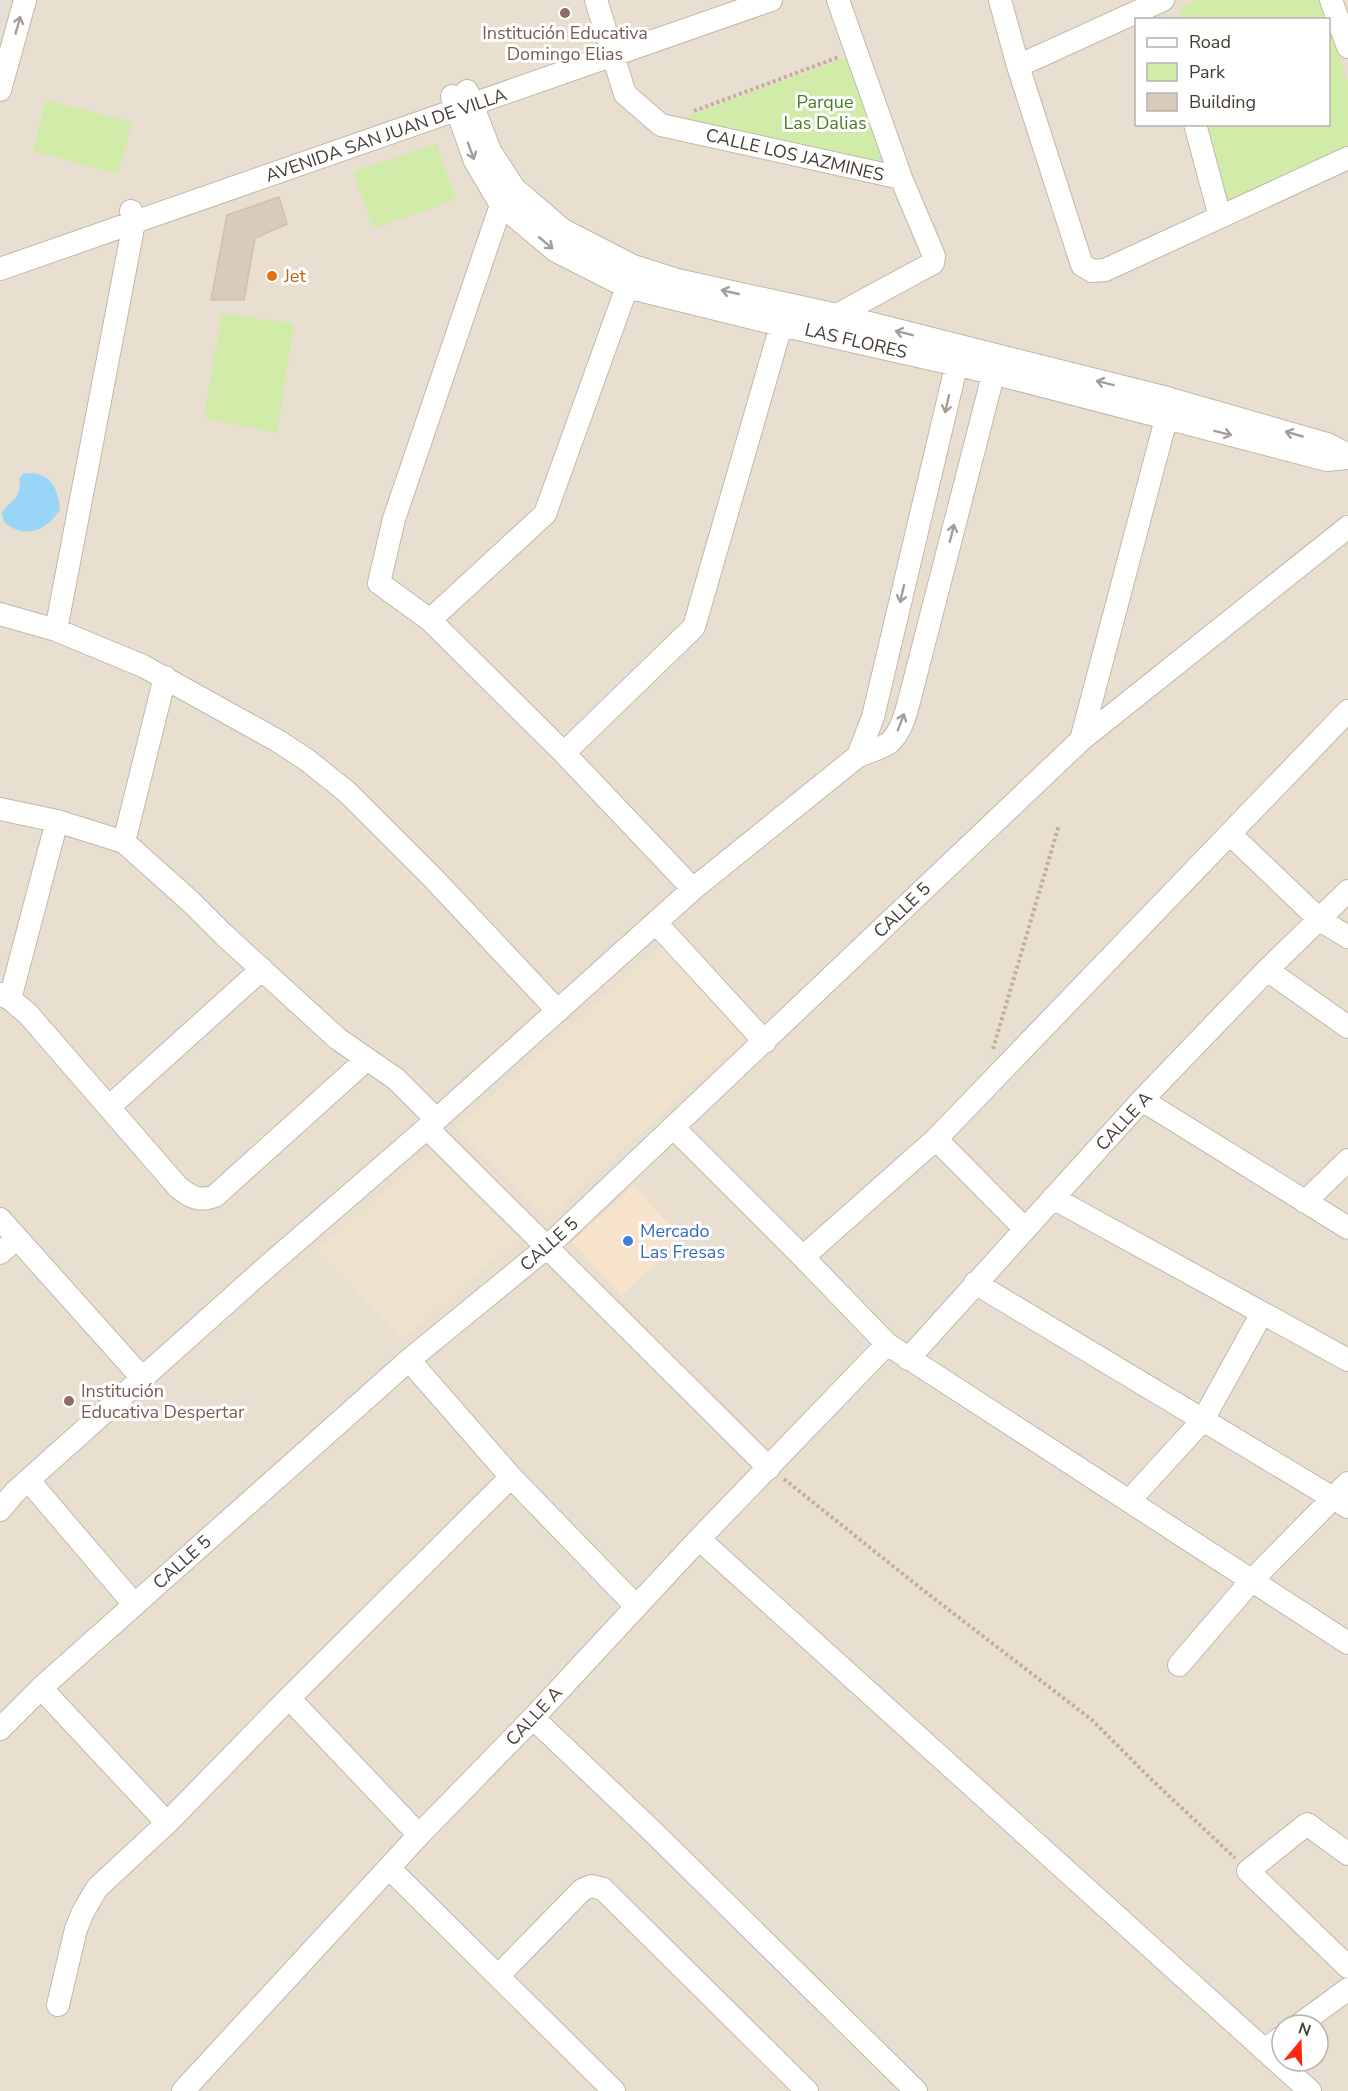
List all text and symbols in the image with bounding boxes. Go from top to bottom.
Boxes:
marker: Institución Educativa Domingo Elias [558,6,572,20]
one-way arrow [13,16,25,35]
legend [1135,18,1330,126]
place label: Institución Educativa Domingo Elias [482,21,648,66]
text: Road [1189,30,1231,54]
text: Park [1189,60,1226,84]
street label: AVENIDA SAN JUAN DE VILLA [262,82,510,188]
park label: Parque Las Dalias [783,90,867,135]
text: Building [1189,90,1256,114]
street label: CALLE LOS JAZMINES [703,123,887,187]
one-way arrow [467,141,478,160]
one-way arrow [538,236,554,249]
place label: Jet [283,264,306,288]
marker: Jet [265,269,279,283]
one-way arrow [720,285,739,297]
street label: LAS FLORES [802,318,910,364]
one-way arrow [895,326,914,338]
one-way arrow [1096,377,1115,389]
one-way arrow [941,394,953,413]
one-way arrow [1213,428,1232,440]
one-way arrow [1285,428,1304,439]
one-way arrow [947,524,959,543]
one-way arrow [896,584,908,603]
one-way arrow [897,713,908,731]
street label: CALLE 5 [868,877,936,943]
street label: CALLE A [1090,1086,1158,1156]
street label: CALLE 5 [515,1212,583,1276]
place label: Mercado Las Fresas [640,1219,725,1264]
marker: Mercado Las Fresas [621,1234,635,1248]
place label: Institución Educativa Despertar [81,1379,245,1424]
marker: Institución Educativa Despertar [62,1394,76,1408]
street label: CALLE 5 [148,1530,216,1594]
street label: CALLE A [500,1681,568,1751]
north arrow [1270,2013,1330,2073]
text: N [1295,2017,1314,2042]

